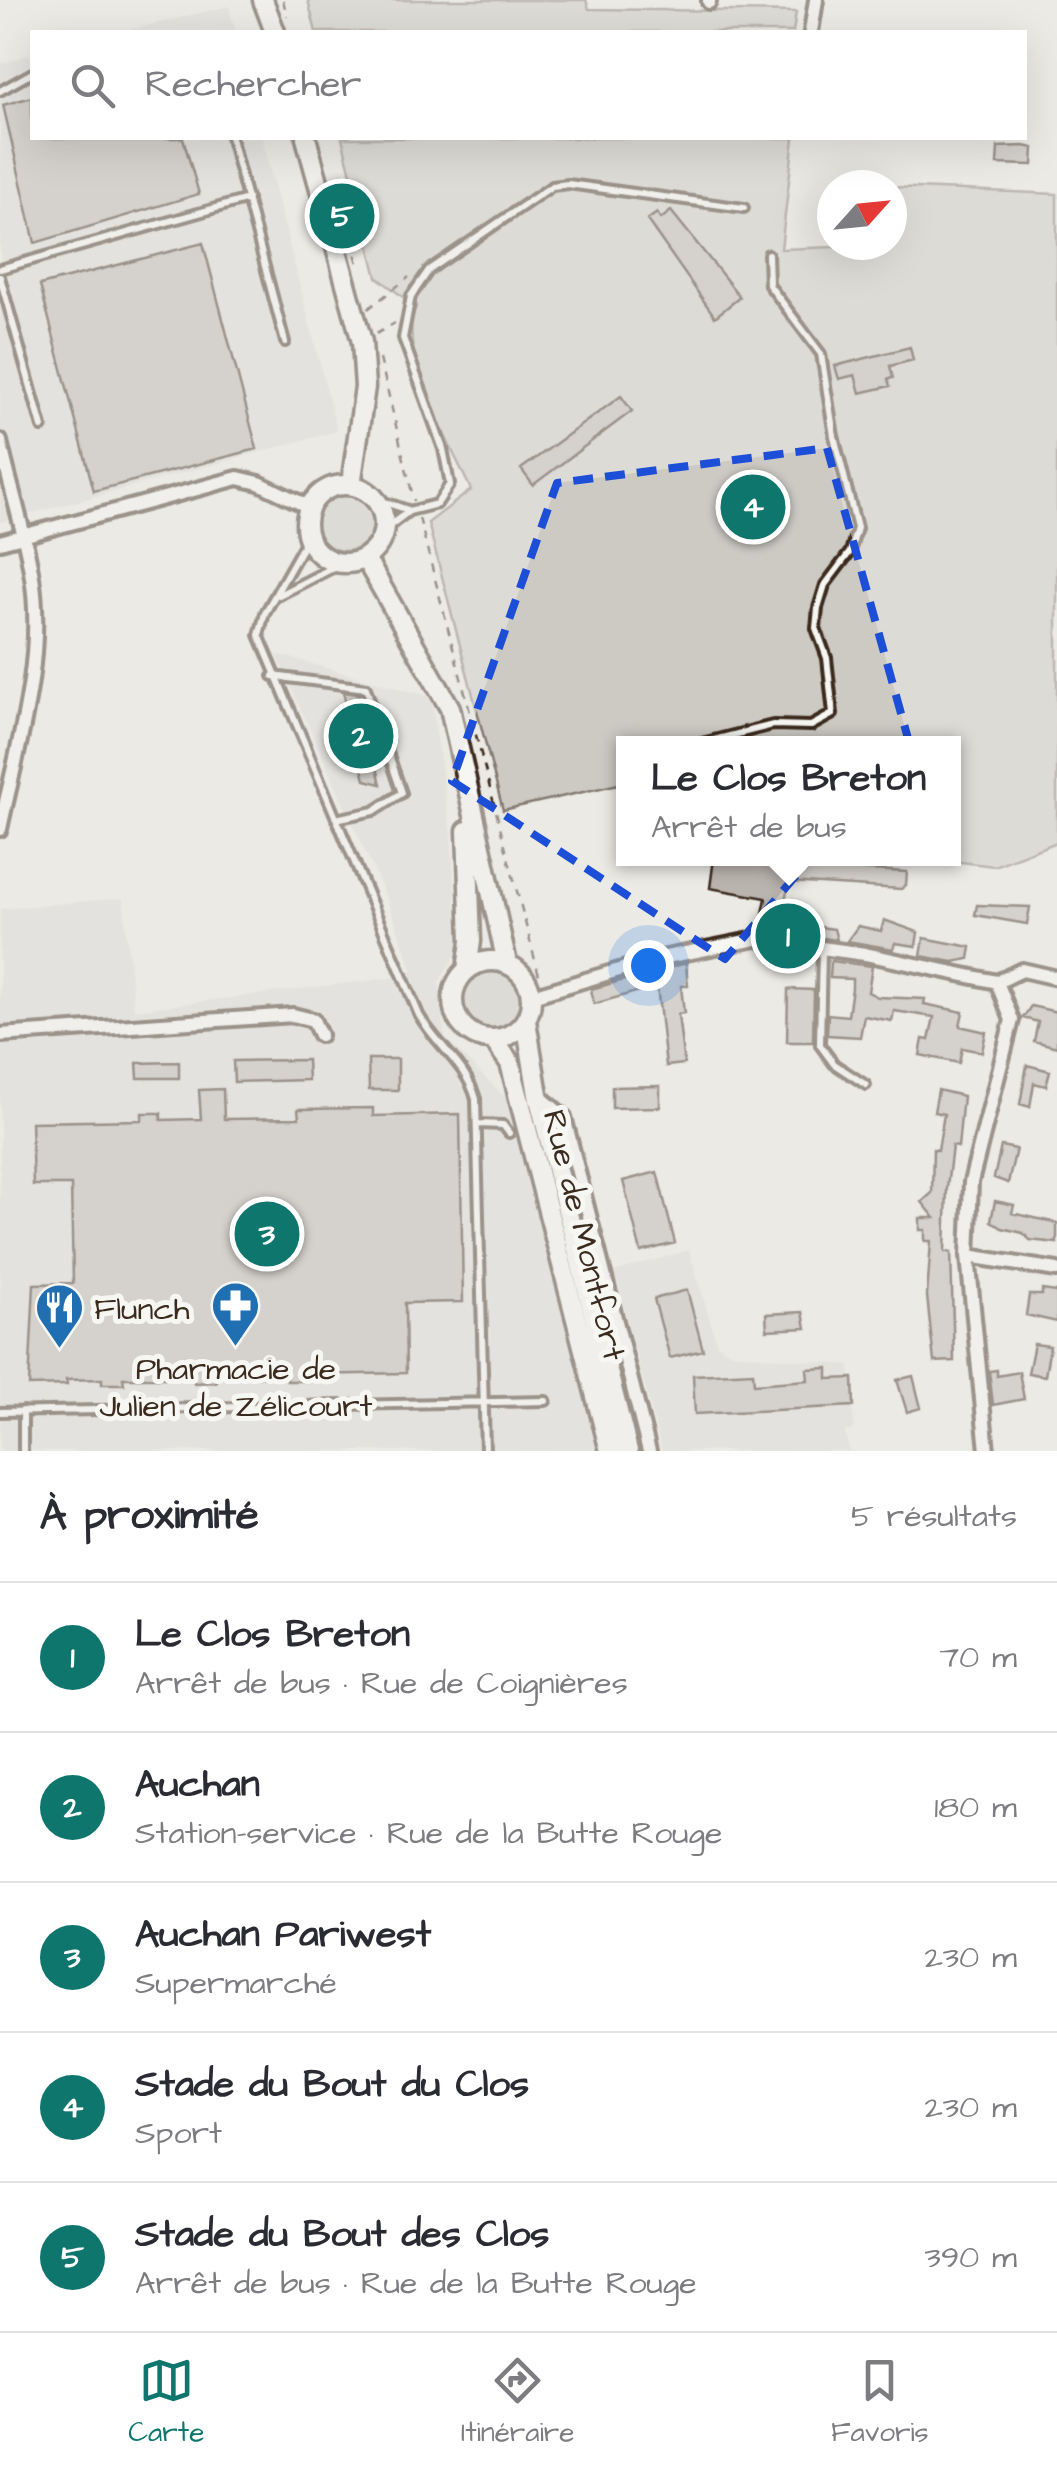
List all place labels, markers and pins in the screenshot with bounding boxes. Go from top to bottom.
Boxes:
pin: 5 [310,178,374,254]
pin: 4 [720,470,786,544]
pin: 2 [328,698,394,774]
pin: 1 [756,898,820,974]
pin: 3 [234,1196,300,1272]
pharmacy icon: Pharmacie de Julien de Zélicourt [210,1280,262,1348]
restaurant icon: Flunch [33,1282,85,1350]
place label: Flunch [94,1287,190,1332]
place label: Pharmacie de Julien de Zélicourt [99,1347,373,1429]

